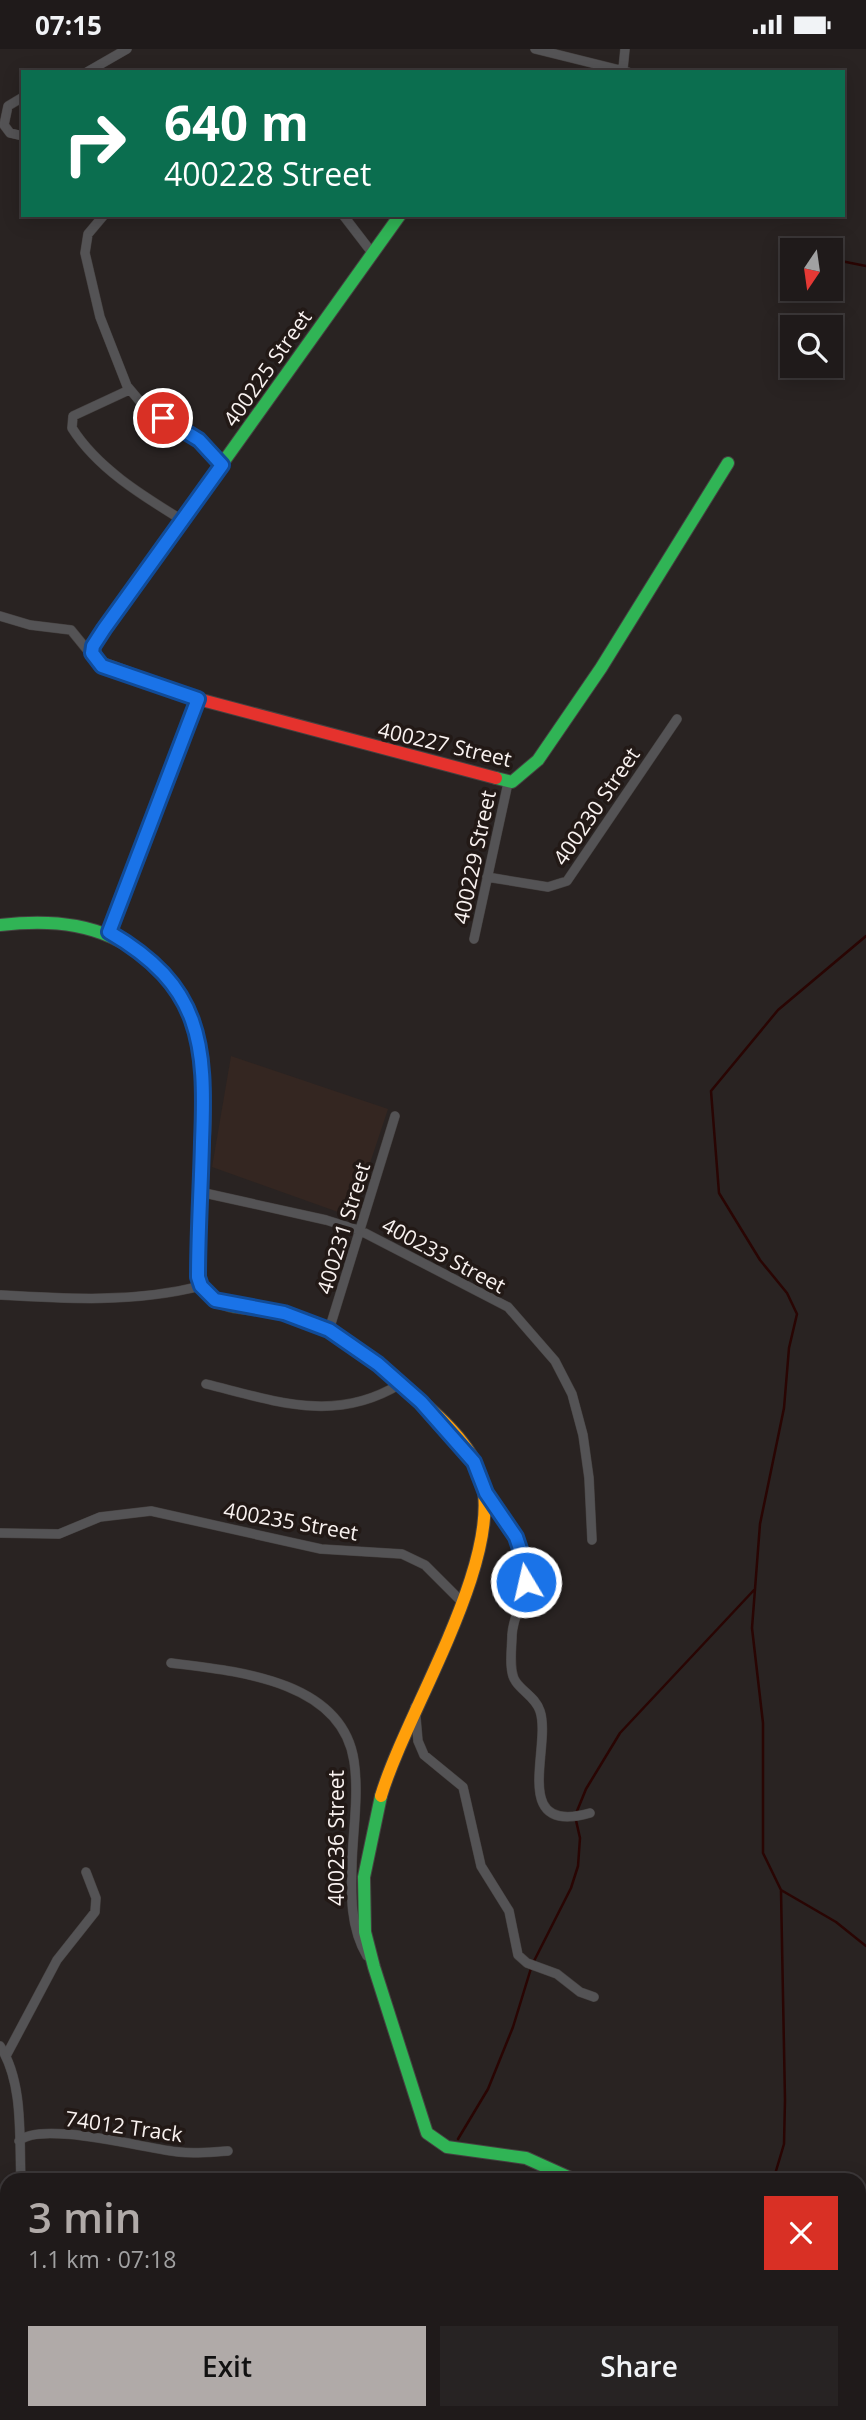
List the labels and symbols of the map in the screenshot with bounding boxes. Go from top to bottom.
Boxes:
north arrow [780,238,844,301]
street label: 400225 Street [216,304,318,432]
pin [133,388,193,448]
street label: 400227 Street [376,715,514,773]
street label: 400230 Street [546,742,646,870]
street label: 400229 Street [446,787,502,927]
street label: 400231 Street [310,1159,376,1297]
street label: 400233 Street [377,1211,511,1299]
street label: 400235 Street [222,1495,360,1547]
position arrow [489,1545,563,1619]
street label: 400236 Street [322,1770,350,1906]
street label: 74012 Track [63,2104,185,2148]

